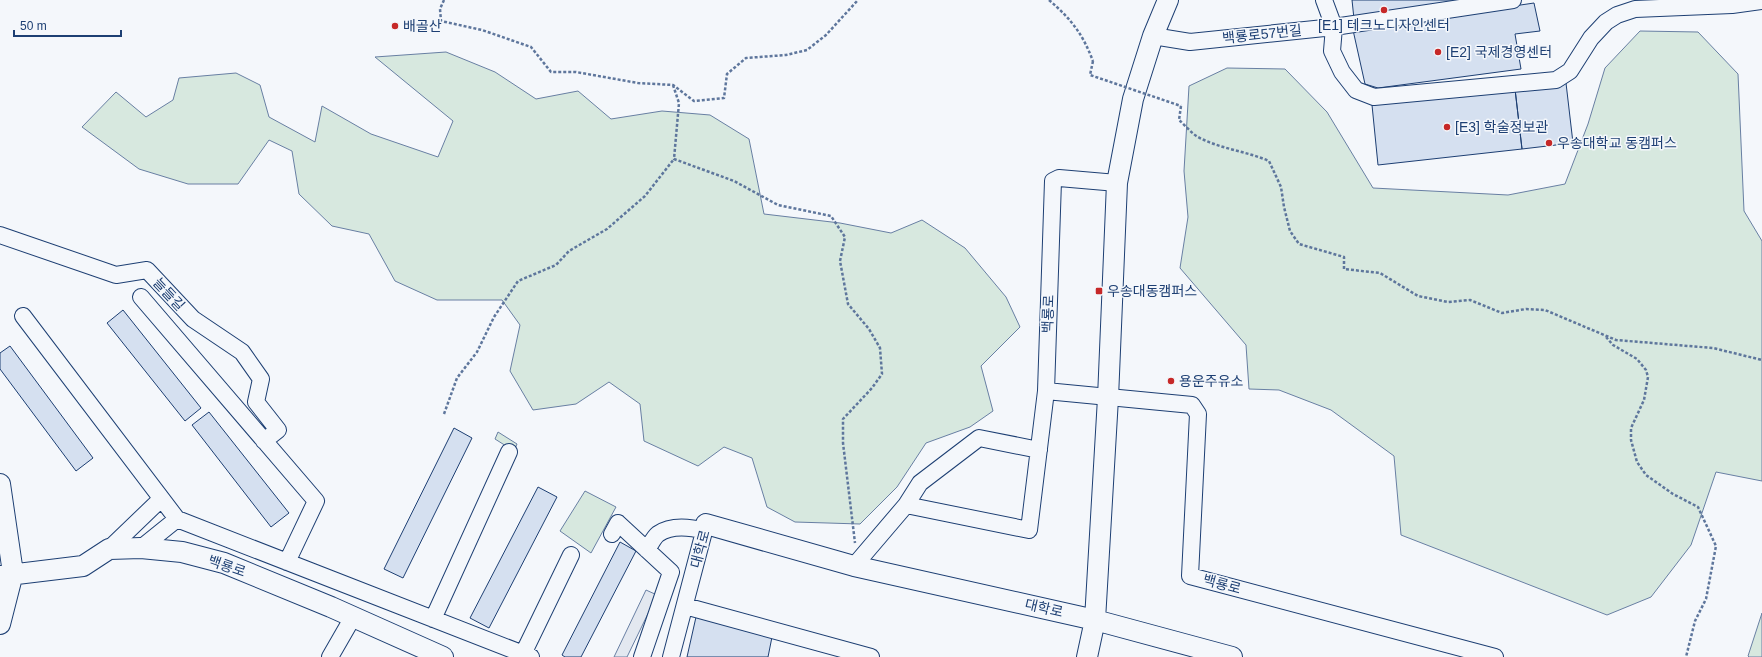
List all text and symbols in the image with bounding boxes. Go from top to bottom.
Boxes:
marker: [E1] 테크노디자인센터 [1379,5,1389,15]
scale bar [14,12,121,38]
place label: [E1] 테크노디자인센터 [1318,17,1450,33]
place label: 배골산 [403,18,442,34]
text: 50 m [20,19,47,33]
marker: 배골산 [390,21,400,31]
street label: 백룡로57번길 [1221,22,1303,46]
place label: [E2] 국제경영센터 [1446,44,1552,60]
marker: [E2] 국제경영센터 [1433,47,1443,57]
place label: [E3] 학술정보관 [1455,119,1548,135]
marker: [E3] 학술정보관 [1442,122,1452,132]
place label: 우송대학교 동캠퍼스 [1557,135,1677,151]
marker: 우송대학교 동캠퍼스 [1544,138,1554,148]
street label: 늘들길 [150,274,188,314]
place label: 우송대동캠퍼스 [1107,283,1197,299]
marker: 우송대동캠퍼스 [1094,286,1104,296]
street label: 백룡로 [1039,294,1057,334]
place label: 용운주유소 [1179,373,1244,389]
marker: 용운주유소 [1166,376,1176,386]
street label: 대학로 [687,528,713,570]
street label: 백룡로 [206,552,248,580]
street label: 백룡로 [1201,571,1243,597]
street label: 대학로 [1023,596,1065,620]

